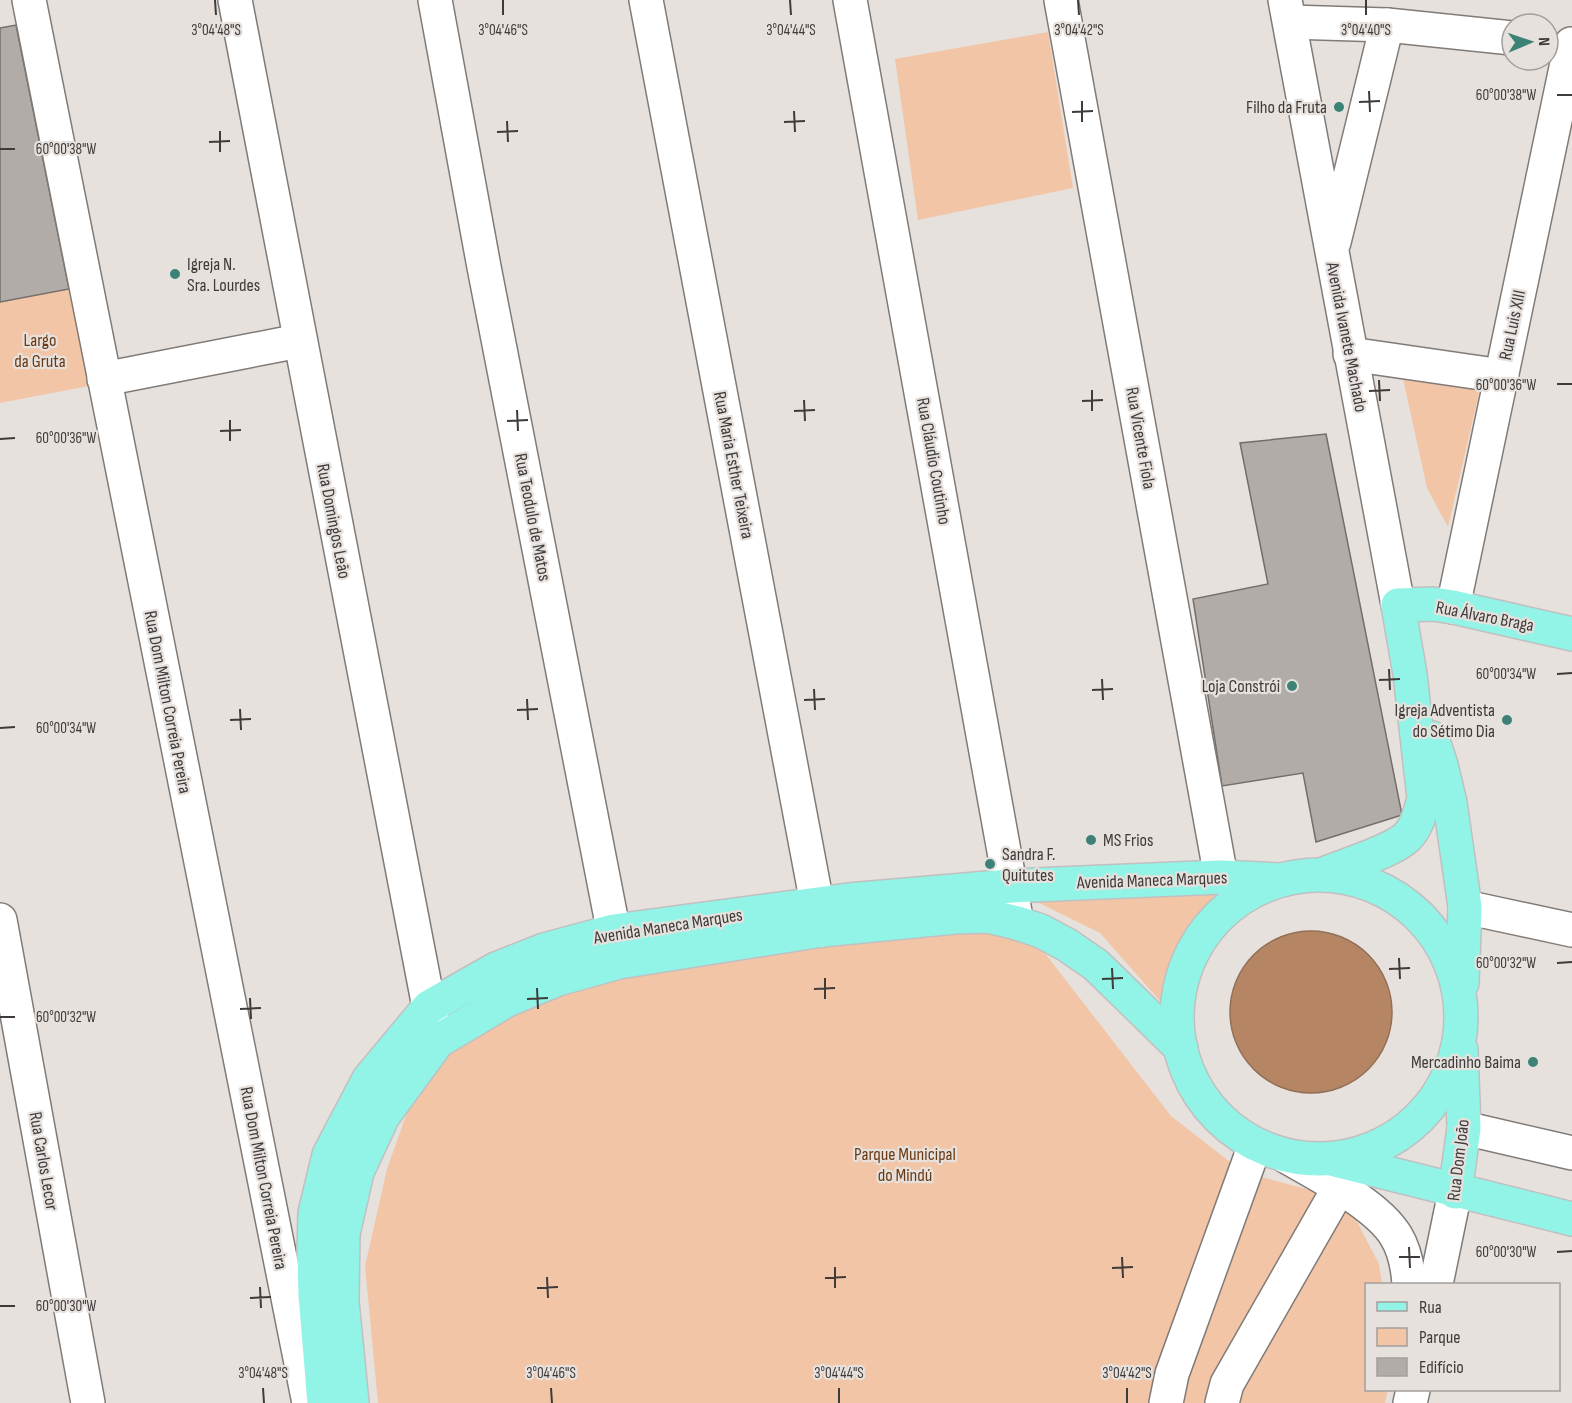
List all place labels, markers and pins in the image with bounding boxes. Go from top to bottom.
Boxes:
place label: Filho da Fruta [1246,97,1327,118]
marker: Filho da Fruta [1332,100,1346,114]
place label: Igreja N. Sra. Lourdes [187,254,260,296]
marker: Igreja N. Sra. Lourdes [168,267,182,281]
place label: Loja Constrói [1202,676,1280,697]
marker: Loja Constrói [1285,679,1299,693]
place label: Igreja Adventista do Sétimo Dia [1395,700,1495,742]
marker: Igreja Adventista do Sétimo Dia [1500,713,1514,727]
place label: MS Frios [1103,830,1154,851]
marker: MS Frios [1084,833,1098,847]
place label: Sandra F. Quitutes [1002,844,1056,886]
marker: Sandra F. Quitutes [983,857,997,871]
place label: Mercadinho Baima [1411,1052,1521,1073]
marker: Mercadinho Baima [1526,1055,1540,1069]

